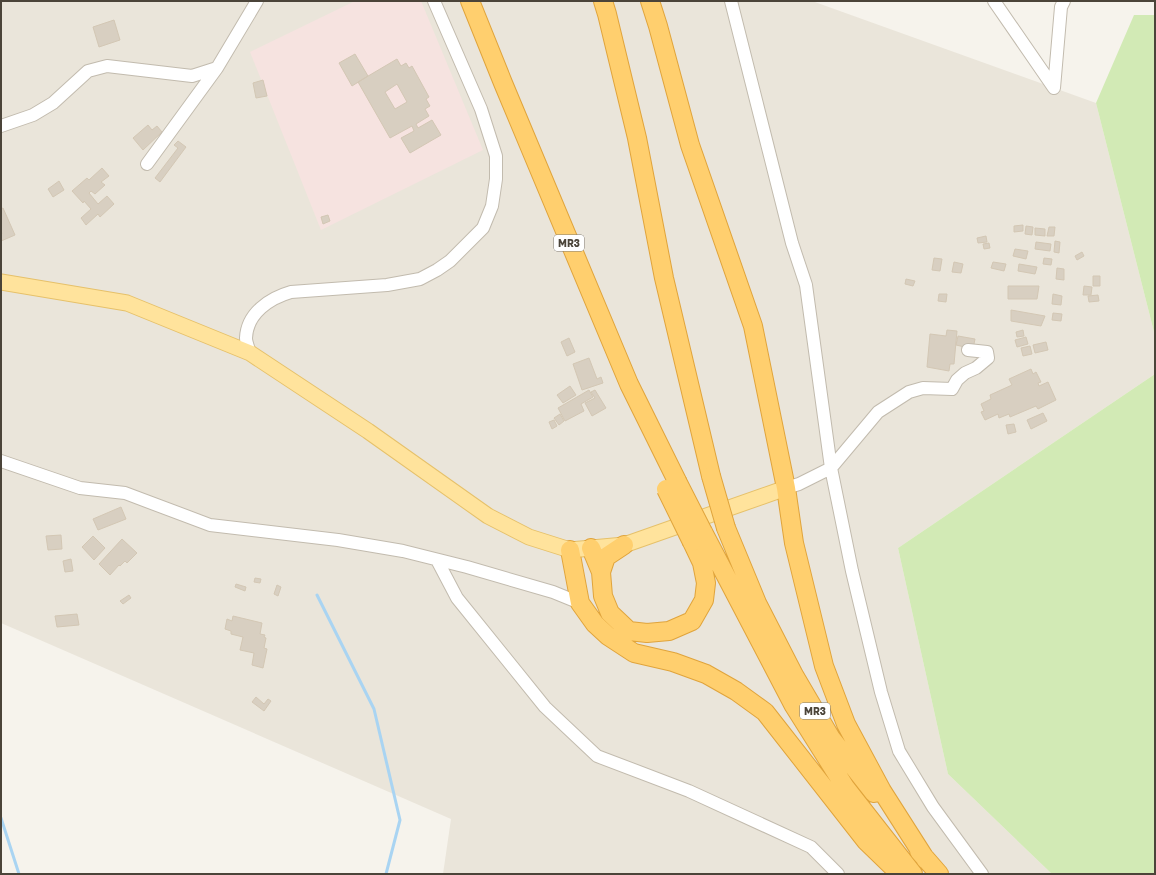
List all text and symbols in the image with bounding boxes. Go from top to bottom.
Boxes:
road number: MR3 [554,235,584,251]
road number: MR3 [800,703,830,719]

